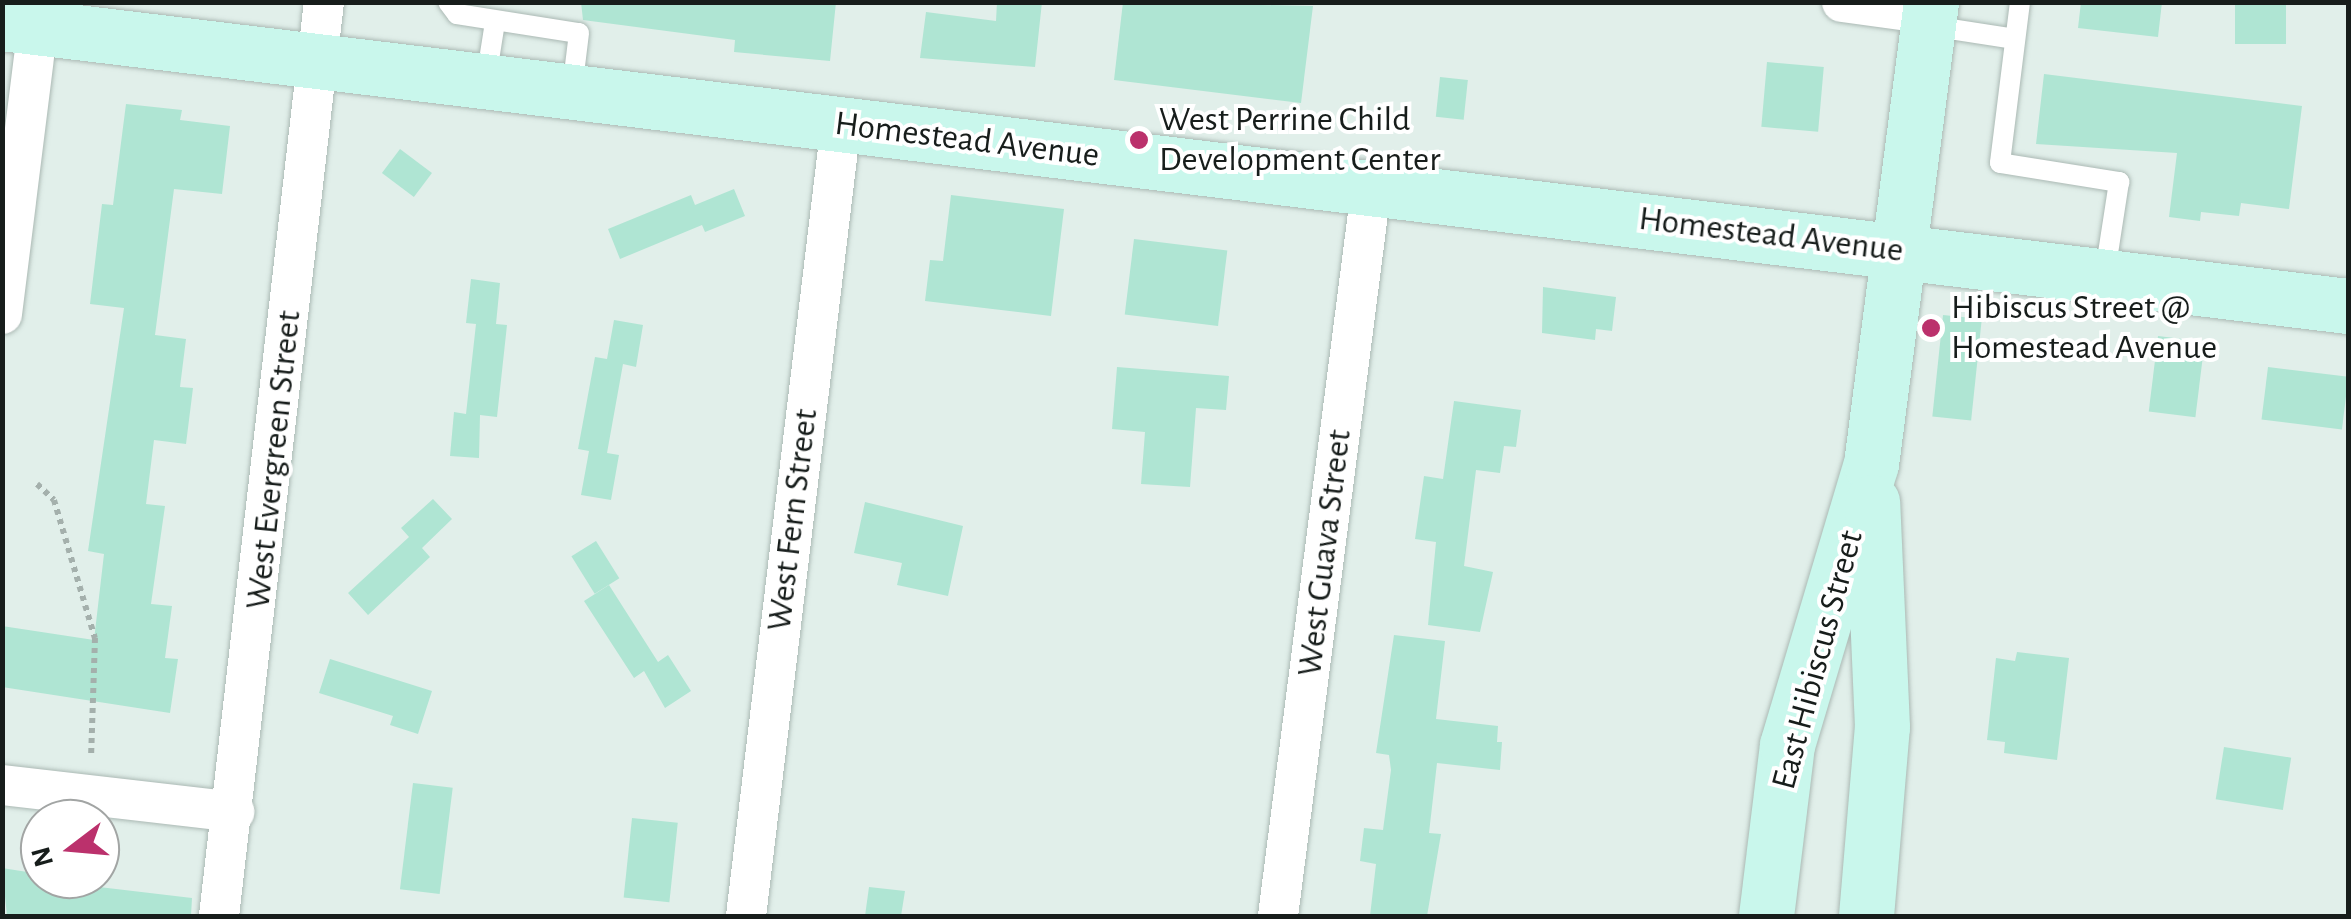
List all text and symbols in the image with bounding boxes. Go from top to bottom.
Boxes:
place label: West Perrine Child Development Center [1159,99,1440,181]
street label: Homestead Avenue [832,103,1102,177]
marker: West Perrine Child Development Center [1128,129,1150,151]
street label: Homestead Avenue [1636,198,1906,272]
place label: Hibiscus Street @ Homestead Avenue [1951,287,2217,369]
street label: West Evergreen Street [237,309,311,611]
marker: Hibiscus Street @ Homestead Avenue [1920,317,1942,339]
street label: West Fern Street [759,407,827,633]
street label: West Guava Street [1289,427,1361,679]
street label: East Hibiscus Street [1763,526,1873,794]
north arrow [20,799,120,899]
text: N [27,844,59,870]

